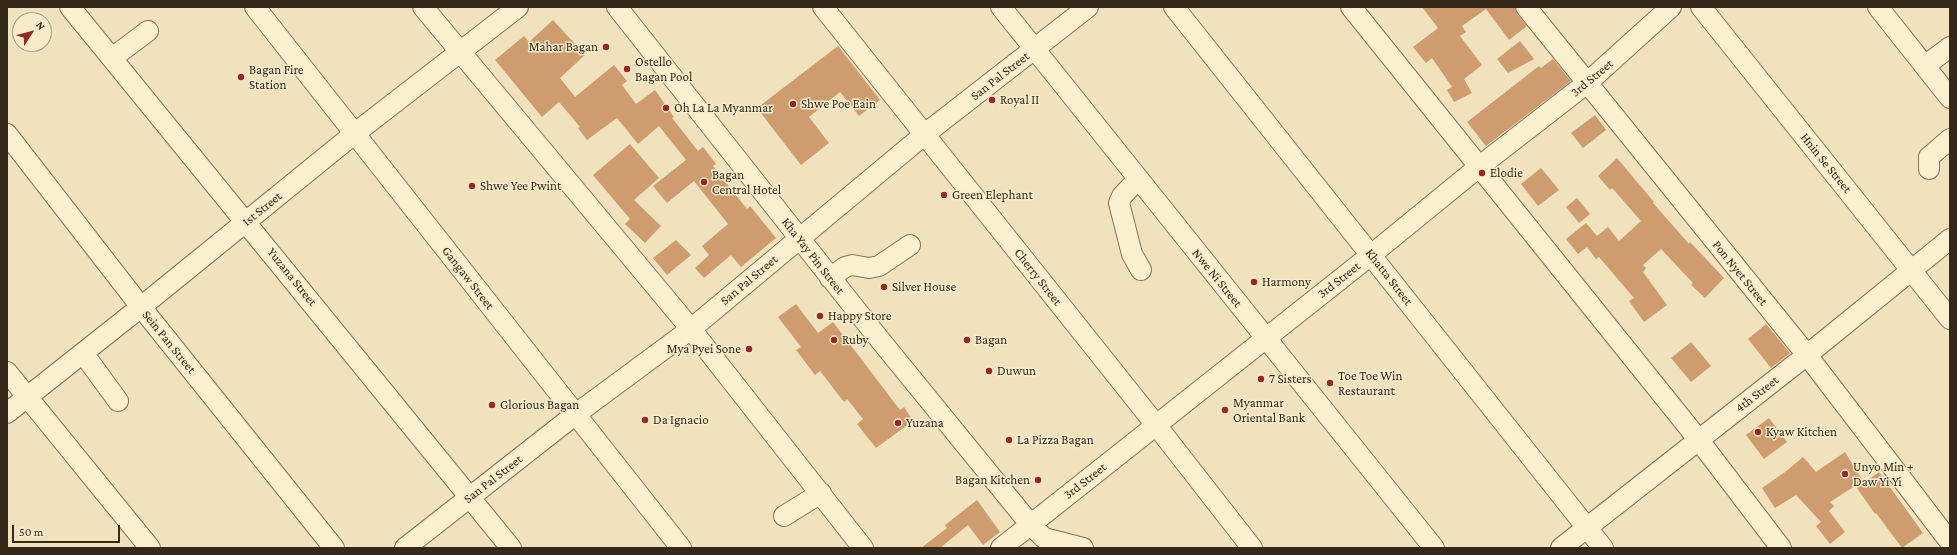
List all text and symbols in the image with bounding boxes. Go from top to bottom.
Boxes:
north arrow [12,12,52,52]
text: N [34,19,48,32]
place label: Mahar Bagan [529,39,598,55]
marker: Mahar Bagan [601,42,611,52]
street label: San Pal Street [968,48,1032,104]
place label: Ostello Bagan Pool [635,54,692,85]
street label: 3rd Street [1568,56,1616,100]
place label: Bagan Fire Station [249,62,304,93]
marker: Ostello Bagan Pool [622,64,632,74]
marker: Bagan Fire Station [236,72,246,82]
place label: Royal II [1000,92,1039,108]
marker: Royal II [987,95,997,105]
place label: Shwe Poe Eain [801,96,876,112]
marker: Shwe Poe Eain [788,99,798,109]
place label: Oh La La Myanmar [674,100,773,116]
marker: Oh La La Myanmar [661,103,671,113]
street label: Hnin Se Street [1797,130,1855,196]
place label: Elodie [1490,165,1523,181]
place label: Bagan Central Hotel [712,167,781,198]
marker: Elodie [1477,168,1487,178]
marker: Bagan Central Hotel [699,177,709,187]
place label: Shwe Yee Pwint [480,178,561,194]
marker: Shwe Yee Pwint [467,181,477,191]
place label: Green Elephant [952,187,1033,203]
street label: 1st Street [239,188,285,230]
marker: Green Elephant [939,190,949,200]
street label: Kha Yay Pin Street [778,214,848,298]
street label: Pon Nyet Street [1709,237,1771,309]
street label: Gangaw Street [439,243,497,313]
street label: Yuzana Street [264,245,320,309]
street label: Cherry Street [1011,245,1065,309]
street label: Khatta Street [1362,245,1416,309]
street label: Nwe Ni Street [1189,246,1245,310]
street label: San Pal Street [717,251,781,309]
street label: 3rd Street [1314,258,1364,302]
place label: Harmony [1262,274,1311,290]
marker: Harmony [1249,277,1259,287]
place label: Silver House [892,279,956,295]
marker: Silver House [879,282,889,292]
street label: Sein Pan Street [139,307,199,377]
place label: Happy Store [828,308,891,324]
marker: Happy Store [815,311,825,321]
place label: Ruby [842,332,869,348]
place label: Bagan [975,332,1007,348]
marker: Ruby [829,335,839,345]
marker: Bagan [962,335,972,345]
place label: Mya Pyei Sone [667,341,741,357]
marker: Mya Pyei Sone [744,344,754,354]
place label: Duwun [997,363,1036,379]
marker: Duwun [984,366,994,376]
place label: Toe Toe Win Restaurant [1338,368,1402,399]
place label: 7 Sisters [1269,371,1312,387]
street label: 4th Street [1732,372,1782,416]
marker: 7 Sisters [1256,374,1266,384]
marker: Toe Toe Win Restaurant [1325,378,1335,388]
place label: Myanmar Oriental Bank [1233,395,1305,426]
place label: Glorious Bagan [500,397,579,413]
marker: Glorious Bagan [487,400,497,410]
marker: Myanmar Oriental Bank [1220,405,1230,415]
place label: Da Ignacio [653,412,709,428]
marker: Da Ignacio [640,415,650,425]
place label: Yuzana [906,415,944,431]
marker: Yuzana [893,418,903,428]
place label: Kyaw Kitchen [1766,424,1837,440]
marker: Kyaw Kitchen [1753,427,1763,437]
place label: La Pizza Bagan [1017,432,1094,448]
marker: La Pizza Bagan [1004,435,1014,445]
street label: San Pal Street [461,451,525,507]
street label: 3rd Street [1060,459,1110,503]
place label: Unyo Min + Daw Yi Yi [1853,459,1914,490]
marker: Unyo Min + Daw Yi Yi [1840,469,1850,479]
place label: Bagan Kitchen [955,472,1030,488]
marker: Bagan Kitchen [1033,475,1043,485]
scale bar [14,517,122,543]
text: 50 m [19,525,43,539]

